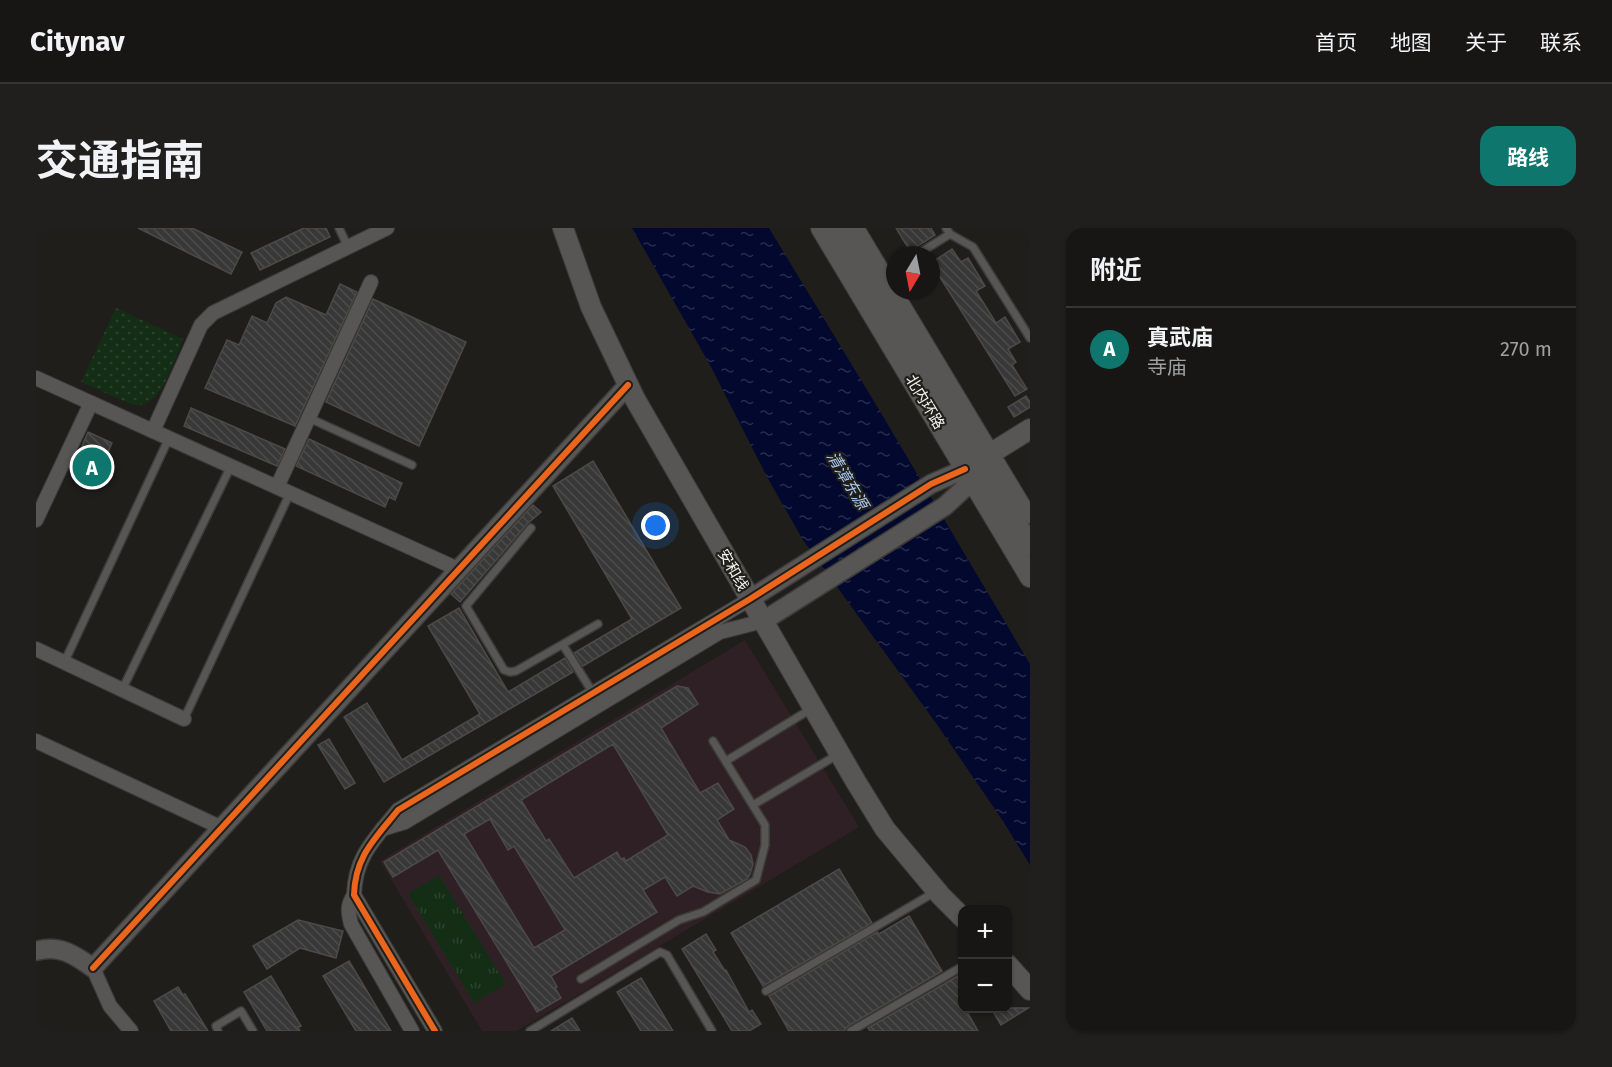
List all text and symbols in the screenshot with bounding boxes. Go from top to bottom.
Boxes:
text: Citynav [30,25,125,58]
text: 首页 [1315,30,1357,56]
text: 地图 [1390,30,1432,56]
text: 关于 [1465,30,1507,56]
text: 联系 [1540,30,1582,56]
button: 路线 [1480,126,1576,186]
text: 交通指南 [36,136,204,186]
north arrow [886,246,940,300]
text: 附近 [1090,255,1142,286]
text: 真武庙 [1147,324,1213,351]
text: A [1104,337,1115,361]
text: 270 m [1500,337,1552,361]
text: 寺庙 [1147,355,1187,379]
street label: 北内环路 [902,372,948,432]
pin: A [72,444,112,490]
water label: 清漳东源 [823,448,874,515]
your location [641,511,670,540]
street label: 安和线 [714,546,752,594]
map controls [958,905,1012,1013]
button: + [958,905,1012,959]
button: − [958,959,1012,1013]

